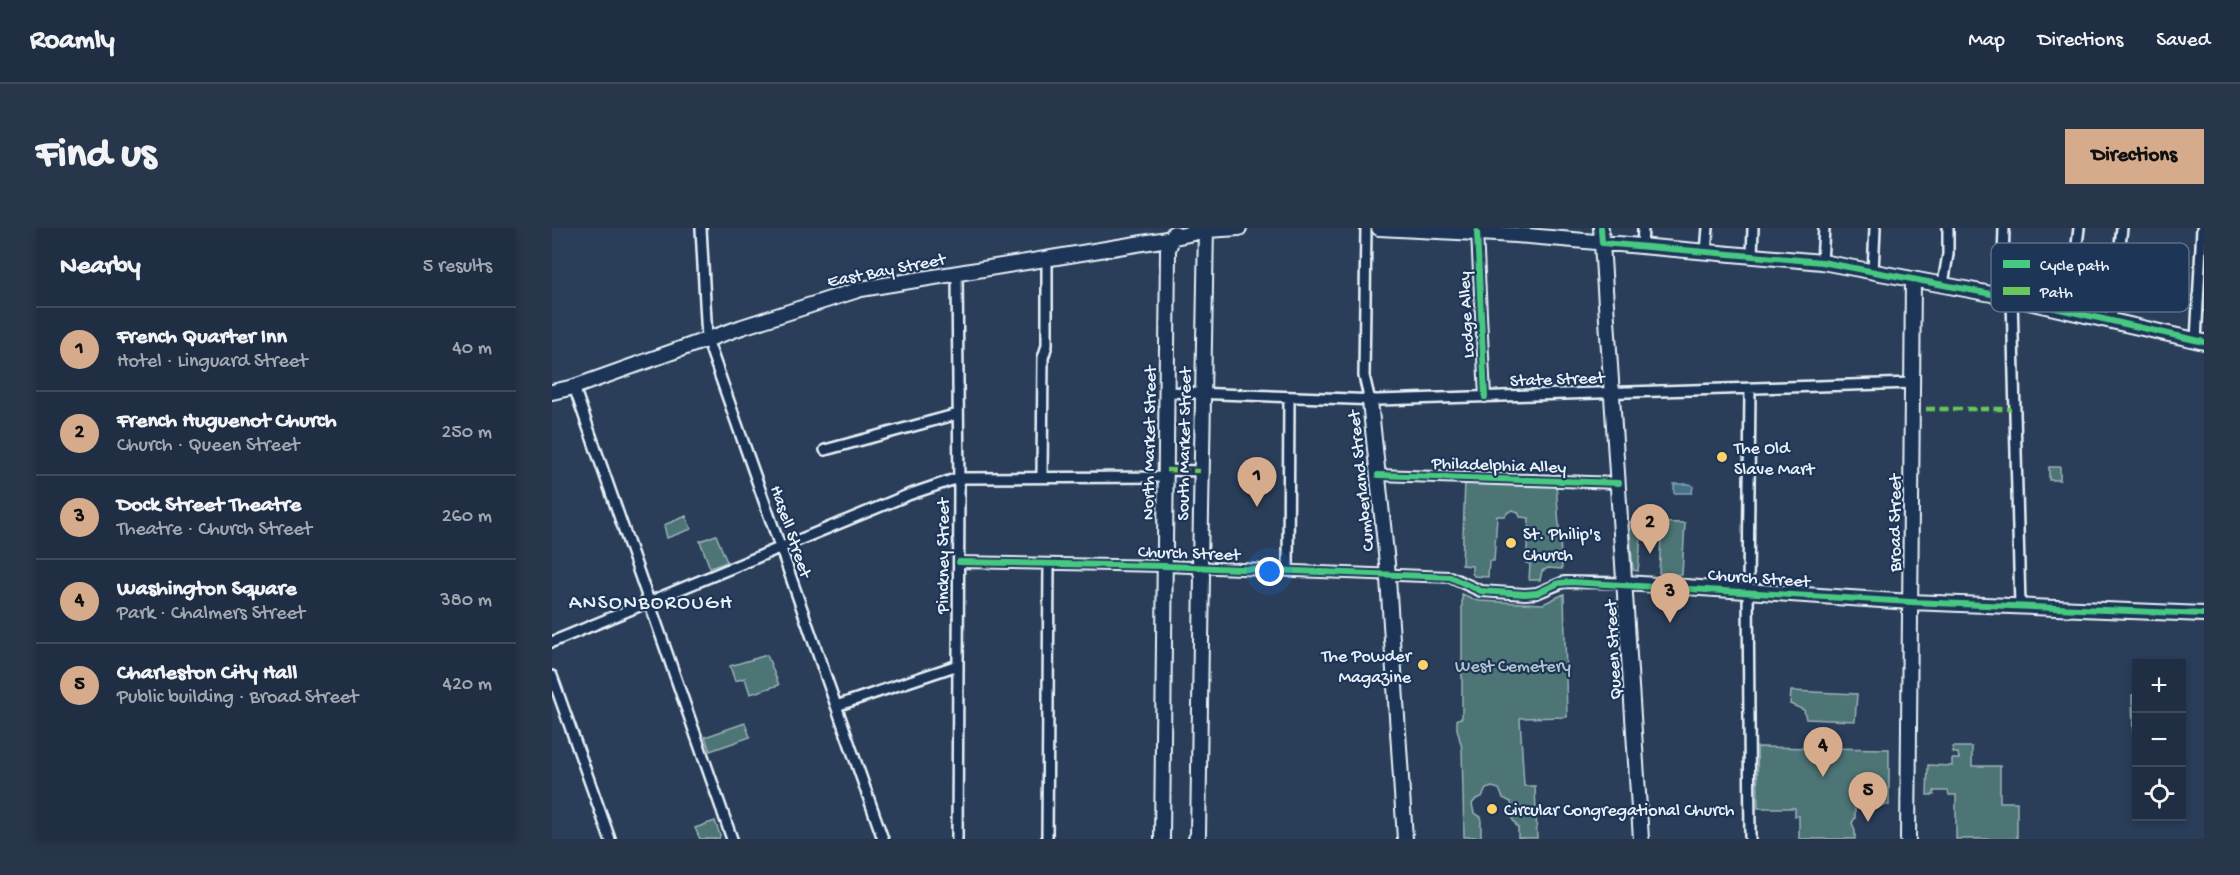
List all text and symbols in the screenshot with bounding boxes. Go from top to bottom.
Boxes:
text: Roamly [30,25,115,58]
text: Map [1968,29,2005,54]
text: Directions [2038,29,2123,54]
text: Saved [2156,29,2210,54]
button: Directions [2065,129,2204,184]
text: Find us [36,132,156,181]
legend [1991,243,2189,312]
street label: East Bay Street [826,249,949,293]
text: Nearby [60,252,141,283]
text: 5 results [423,256,492,279]
text: Cycle path [2040,258,2110,277]
street label: Lodge Alley [1455,271,1480,359]
text: Path [2039,285,2073,304]
text: French Quarter Inn [117,325,287,351]
text: 1 [75,338,84,361]
text: 40 m [452,338,492,361]
text: Hotel · Linguard Street [117,351,307,374]
street label: North Market Street [1139,364,1162,520]
street label: South Market Street [1174,366,1197,521]
street label: State Street [1509,368,1606,393]
street label: Cumberland Street [1344,408,1380,552]
text: French Huguenot Church [117,409,337,435]
text: 2 [75,422,84,445]
text: 250 m [441,422,492,445]
text: Church · Queen Street [117,435,299,458]
place label: The Old Slave Mart [1733,439,1816,481]
marker: The Old Slave Mart [1715,450,1729,464]
street label: Philadelphia Alley [1430,454,1567,479]
pin: 1 [1238,458,1276,507]
street label: Broad Street [1886,472,1907,573]
street label: Hasell Street [764,483,816,582]
text: Dock Street Theatre [117,493,301,519]
street label: Pinckney Street [934,497,955,615]
pin: 2 [1630,504,1670,554]
text: 3 [74,506,85,529]
text: 260 m [442,506,492,529]
text: Theatre · Church Street [117,519,312,542]
place label: St. Philip's Church [1523,525,1601,567]
marker: St. Philip's Church [1504,536,1518,550]
street label: Church Street [1137,542,1242,567]
your location [1255,557,1284,586]
street label: Church Street [1707,565,1812,594]
pin: 3 [1650,574,1690,623]
text: Washington Square [117,577,297,603]
text: 4 [75,590,84,613]
text: 380 m [440,590,492,613]
district label: ANSONBOROUGH [569,592,733,617]
street label: Queen Street [1601,598,1628,700]
text: Park · Chalmers Street [117,603,305,626]
place label: The Powder Magazine [1320,647,1413,689]
park label: West Cemetery [1455,657,1571,678]
marker: The Powder Magazine [1416,658,1430,672]
map controls [2132,659,2186,821]
button: + [2132,659,2186,713]
text: Charleston City Hall [117,661,297,687]
text: 5 [74,674,85,697]
text: 420 m [442,674,492,697]
text: Public building · Broad Street [117,687,358,710]
button: − [2132,713,2186,767]
pin: 4 [1804,728,1842,777]
button: locate [2132,767,2186,821]
pin: 5 [1848,772,1888,822]
place label: Circular Congregational Church [1504,801,1735,822]
marker: Circular Congregational Church [1485,802,1499,816]

